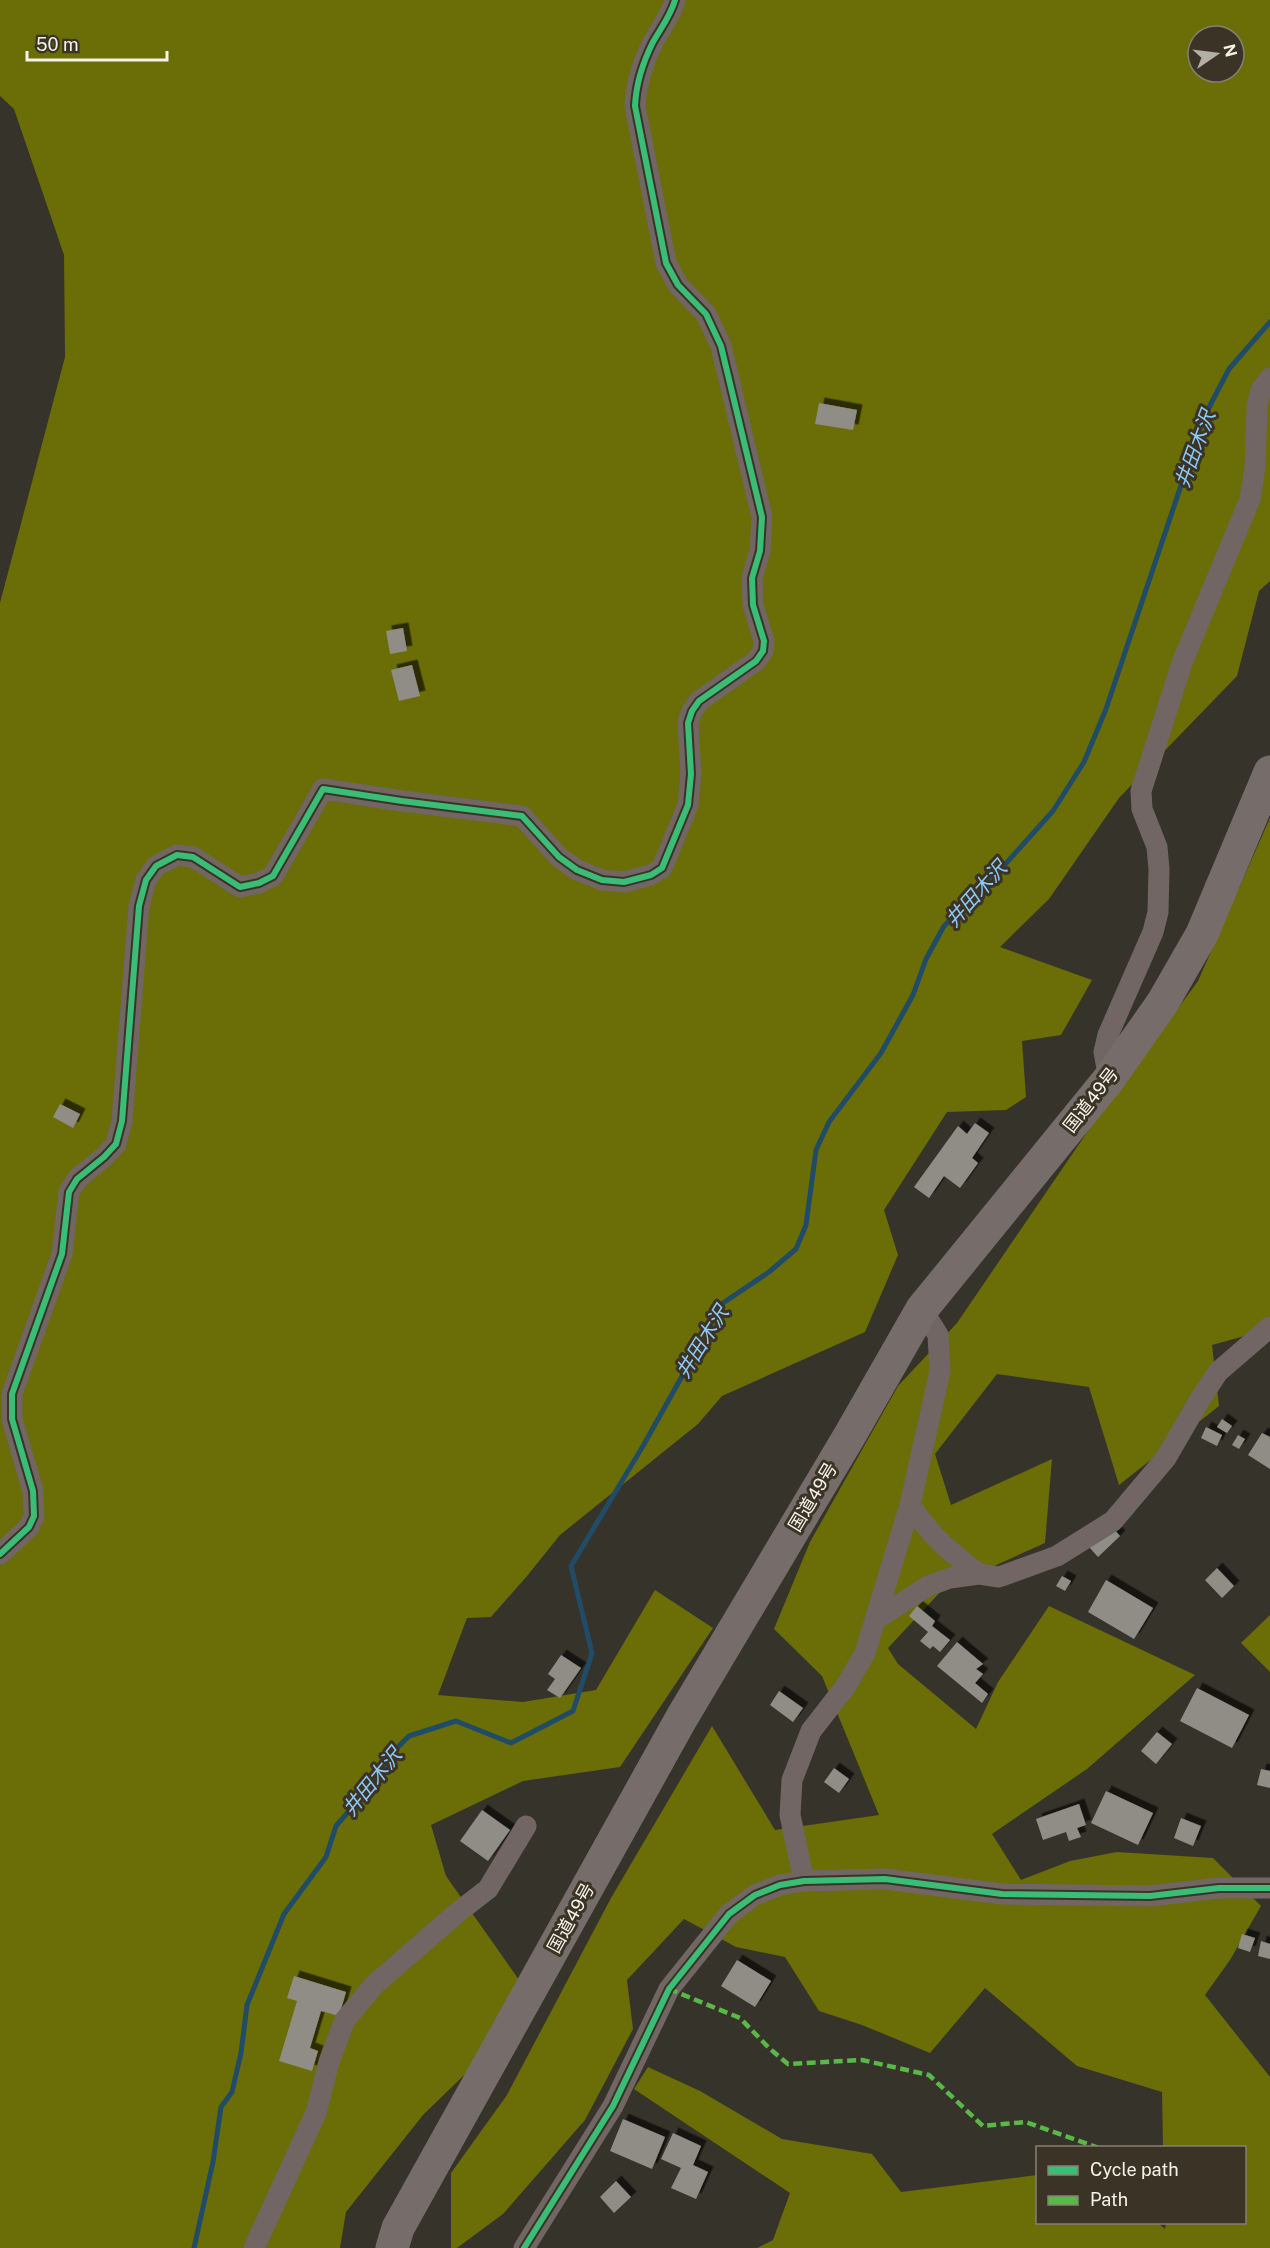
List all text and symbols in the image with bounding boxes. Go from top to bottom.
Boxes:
scale bar [27,24,166,62]
north arrow [1186,24,1246,84]
text: 50 m [36,34,79,55]
text: N [1219,42,1241,59]
water label: 井田木沢 [1170,404,1221,491]
water label: 井田木沢 [940,854,1014,932]
street label: 国道49号 [1059,1063,1122,1136]
water label: 井田木沢 [671,1299,735,1382]
street label: 国道49号 [784,1459,841,1535]
water label: 井田木沢 [338,1741,408,1821]
street label: 国道49号 [543,1879,598,1956]
legend [1036,2146,1246,2224]
text: Cycle path [1090,2159,1179,2180]
text: Path [1090,2189,1128,2210]

